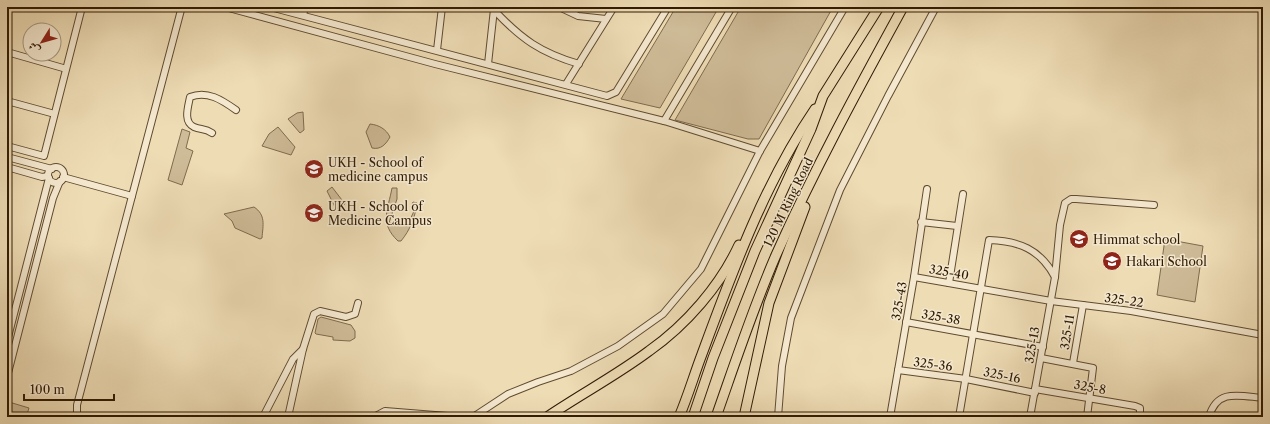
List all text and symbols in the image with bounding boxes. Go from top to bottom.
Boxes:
north arrow [22,22,62,62]
text: ش [25,39,43,57]
street label: 120 M Ring Road [760,154,816,249]
place label: UKH - School of medicine campus [328,155,428,184]
school or university icon: UKH - School of medicine campus [303,158,325,180]
place label: UKH - School of Medicine Campus [328,199,432,228]
school or university icon: UKH - School of Medicine Campus [303,202,325,224]
school or university icon: Himmat school [1068,228,1090,250]
place label: Himmat school [1093,232,1181,247]
school or university icon: Hakari School [1101,250,1123,272]
place label: Hakari School [1126,254,1207,269]
street label: 325-40 [928,261,970,283]
street label: 325-43 [888,280,910,322]
street label: 325-22 [1103,290,1145,310]
street label: 325-38 [920,306,962,328]
street label: 325-11 [1057,313,1077,351]
street label: 325-13 [1021,325,1043,365]
street label: 325-36 [913,354,953,374]
street label: 325-16 [982,364,1022,386]
scale bar [24,376,114,402]
street label: 325-8 [1073,377,1107,397]
text: 100 m [30,382,65,397]

